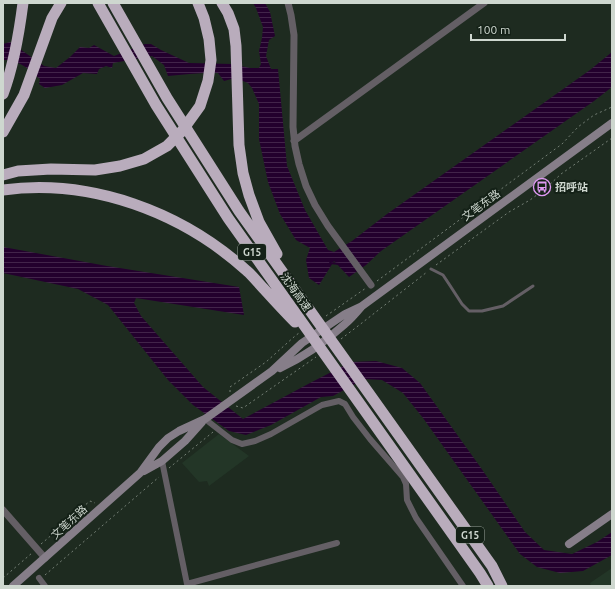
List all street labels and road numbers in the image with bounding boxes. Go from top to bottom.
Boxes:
street label: 文笔东路 [460,187,502,223]
road number: G15 [238,244,266,260]
street label: 沈海高速 [278,271,314,313]
street label: 文笔东路 [49,503,89,541]
road number: G15 [456,527,484,543]

